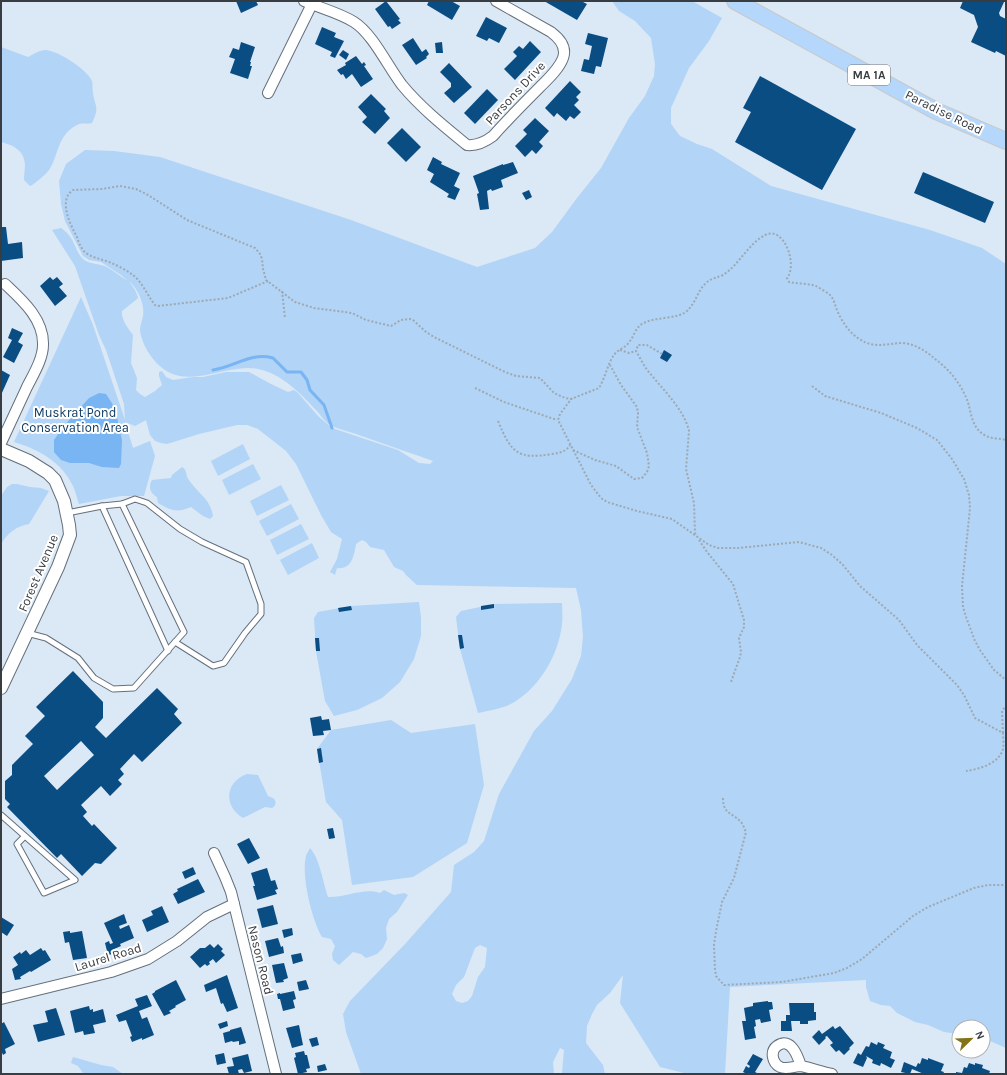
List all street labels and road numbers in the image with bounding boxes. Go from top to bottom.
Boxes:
street label: Parsons Drive [482,58,548,128]
road number: MA 1A [848,65,890,85]
street label: Paradise Road [903,87,985,137]
street label: Forest Avenue [15,532,61,614]
street label: Nason Road [245,924,277,996]
street label: Laurel Road [73,940,143,974]

